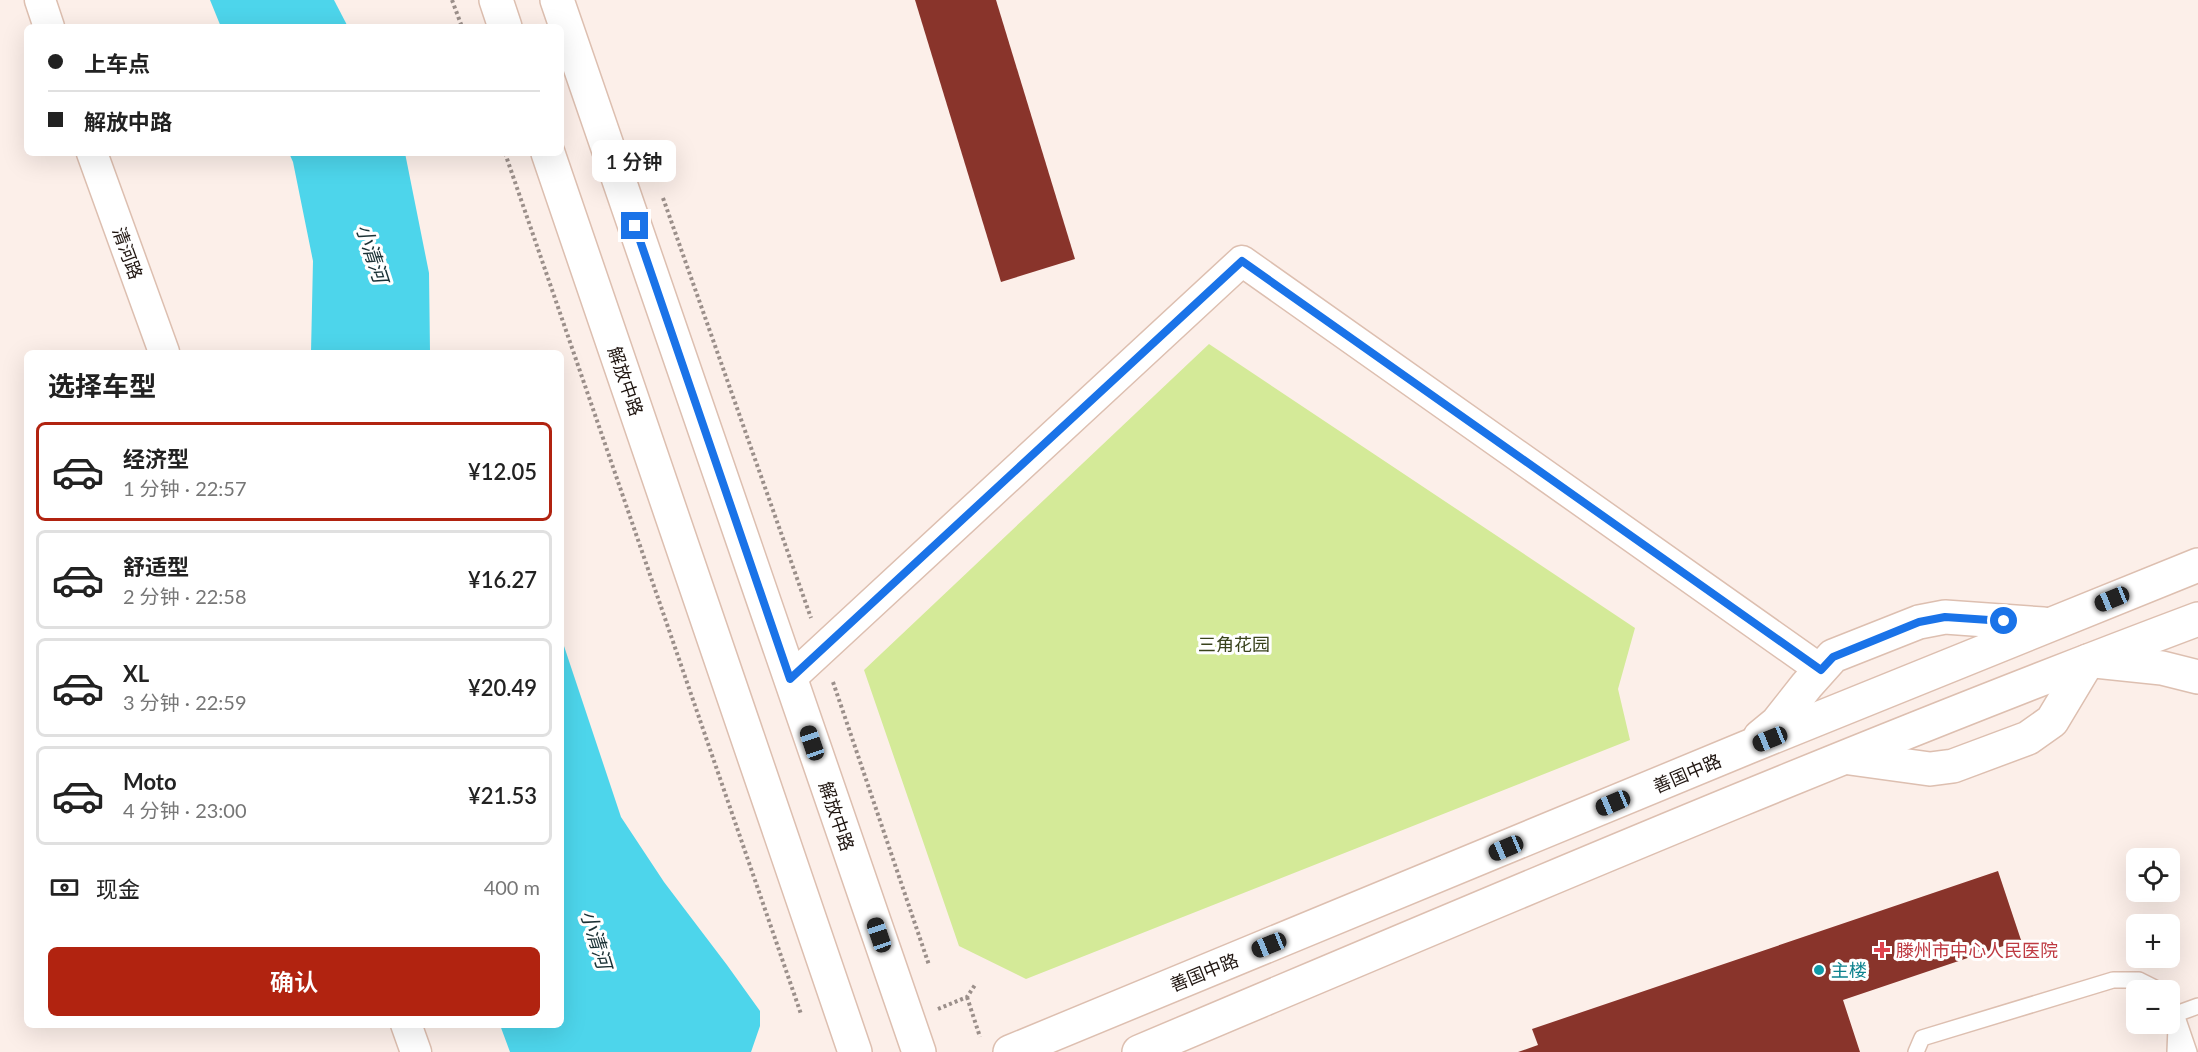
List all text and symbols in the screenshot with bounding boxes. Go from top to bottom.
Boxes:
text: 上车点 [84,50,150,77]
text: 解放中路 [84,108,172,135]
callout: 1 分钟 [593,139,677,181]
text: 1 分钟 [606,149,662,173]
route end [621,212,648,239]
water label: 小清河 [352,221,395,289]
street label: 清河路 [108,224,148,282]
street label: 解放中路 [604,343,648,419]
text: 选择车型 [48,369,156,402]
icon: car [51,445,105,499]
text: 经济型 [123,445,189,472]
text: ¥12.05 [468,458,537,485]
text: 1 分钟 · 22:57 [123,476,247,500]
icon: car [51,553,105,607]
text: 舒适型 [123,553,189,580]
text: ¥16.27 [468,566,537,593]
text: 2 分钟 · 22:58 [123,584,247,608]
car [2092,584,2132,614]
route start [1990,607,2017,634]
park label: 三角花园 [1198,633,1270,655]
text: XL [123,660,149,687]
icon: car [51,661,105,715]
text: ¥20.49 [468,674,537,701]
text: 3 分钟 · 22:59 [123,690,247,714]
car [798,723,826,763]
car [1750,724,1790,754]
street label: 善国中路 [1650,749,1724,797]
text: Moto [123,768,177,795]
icon: car [51,769,105,823]
street label: 解放中路 [815,778,859,854]
text: ¥21.53 [468,782,537,809]
car [1593,788,1633,818]
text: 4 分钟 · 23:00 [123,798,247,822]
car [1486,833,1526,863]
map controls [2126,848,2180,1034]
button: locate [2126,848,2180,902]
icon: cash [48,871,81,904]
text: 现金 [96,875,140,902]
text: 400 m [484,875,540,899]
water label: 小清河 [577,907,618,975]
button: + [2126,914,2180,968]
car [865,915,893,955]
car [1249,930,1289,960]
place label: 滕州市中心人民医院 [1896,939,2058,961]
marker: 滕州市中心人民医院 [1873,941,1891,959]
button: 确认 [48,947,540,1016]
street label: 善国中路 [1167,948,1241,996]
place label: 主楼 [1831,959,1867,981]
marker: 主楼 [1812,963,1826,977]
button: − [2126,980,2180,1034]

